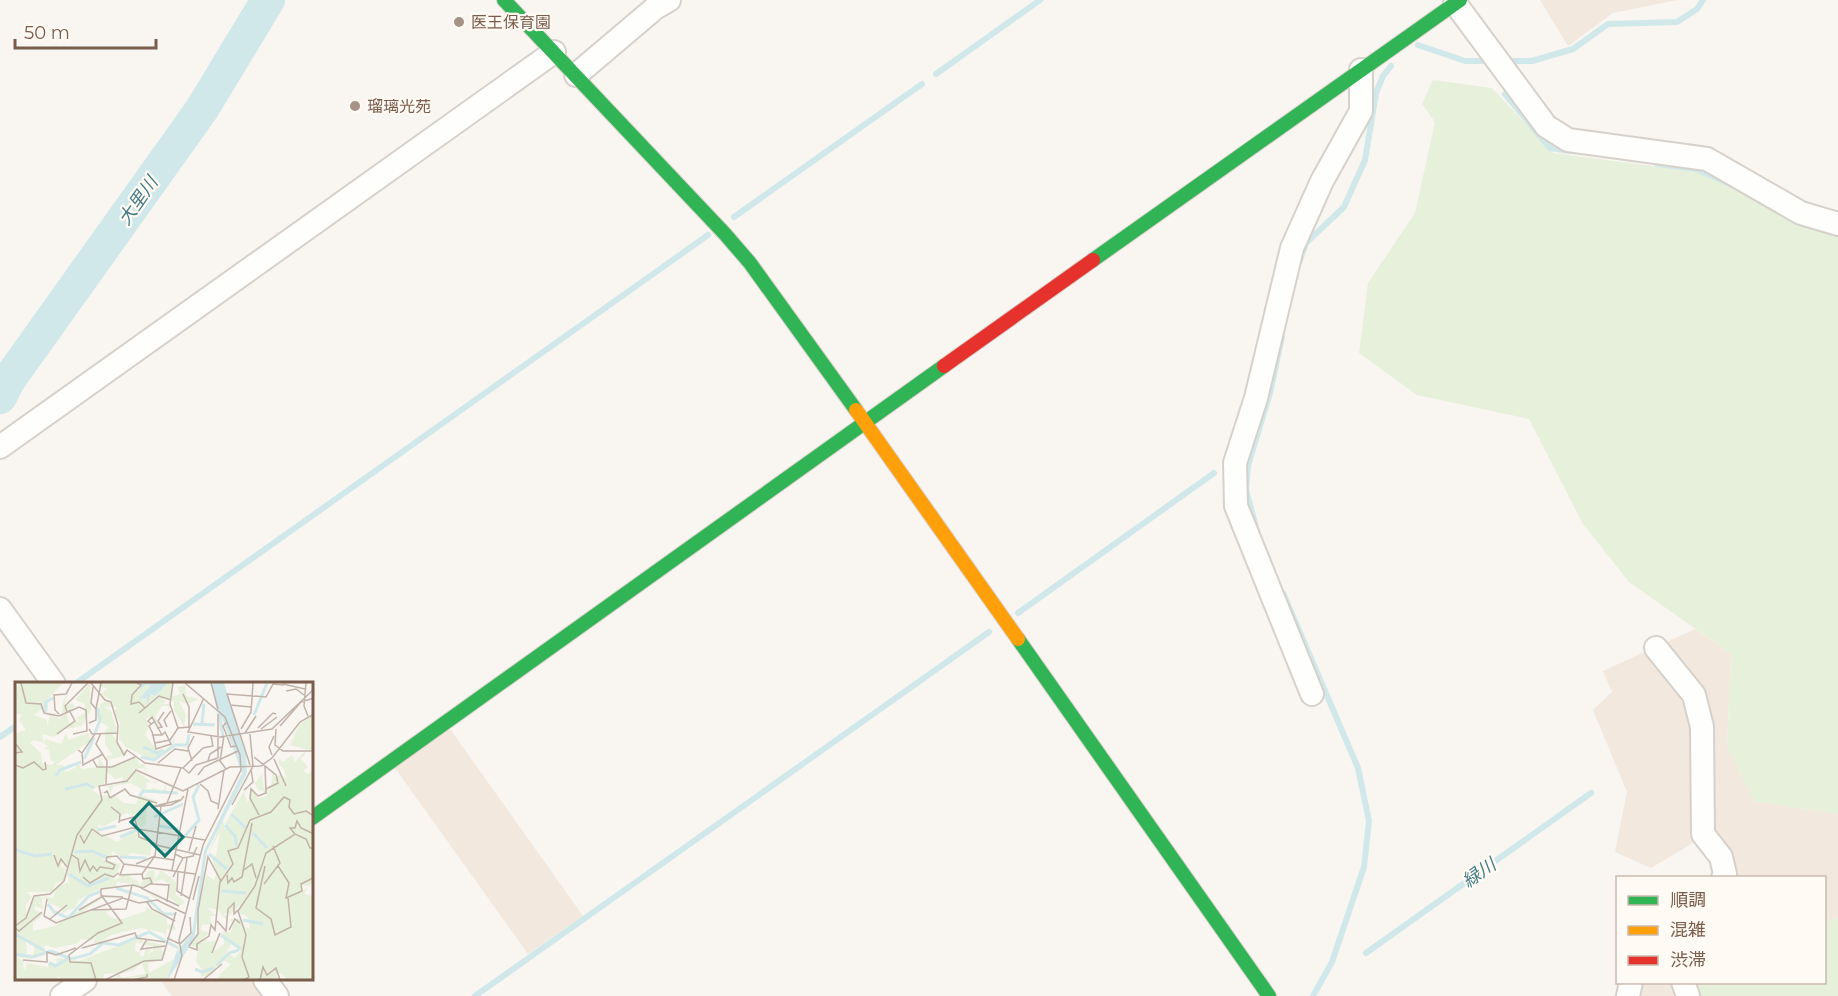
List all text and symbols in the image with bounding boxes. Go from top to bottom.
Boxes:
scale bar [15,12,156,50]
place label: 医王保育園 [471,13,551,32]
marker: 医王保育園 [452,15,466,29]
text: 50 m [24,22,70,44]
place label: 瑠璃光苑 [367,97,431,116]
marker: 瑠璃光苑 [348,99,362,113]
water label: 大里川 [114,171,164,229]
inset map [15,682,314,981]
water label: 緑川 [1458,853,1502,892]
legend [1616,876,1826,984]
text: 順調 [1670,889,1706,911]
text: 混雑 [1670,919,1706,941]
text: 渋滞 [1670,949,1706,971]

